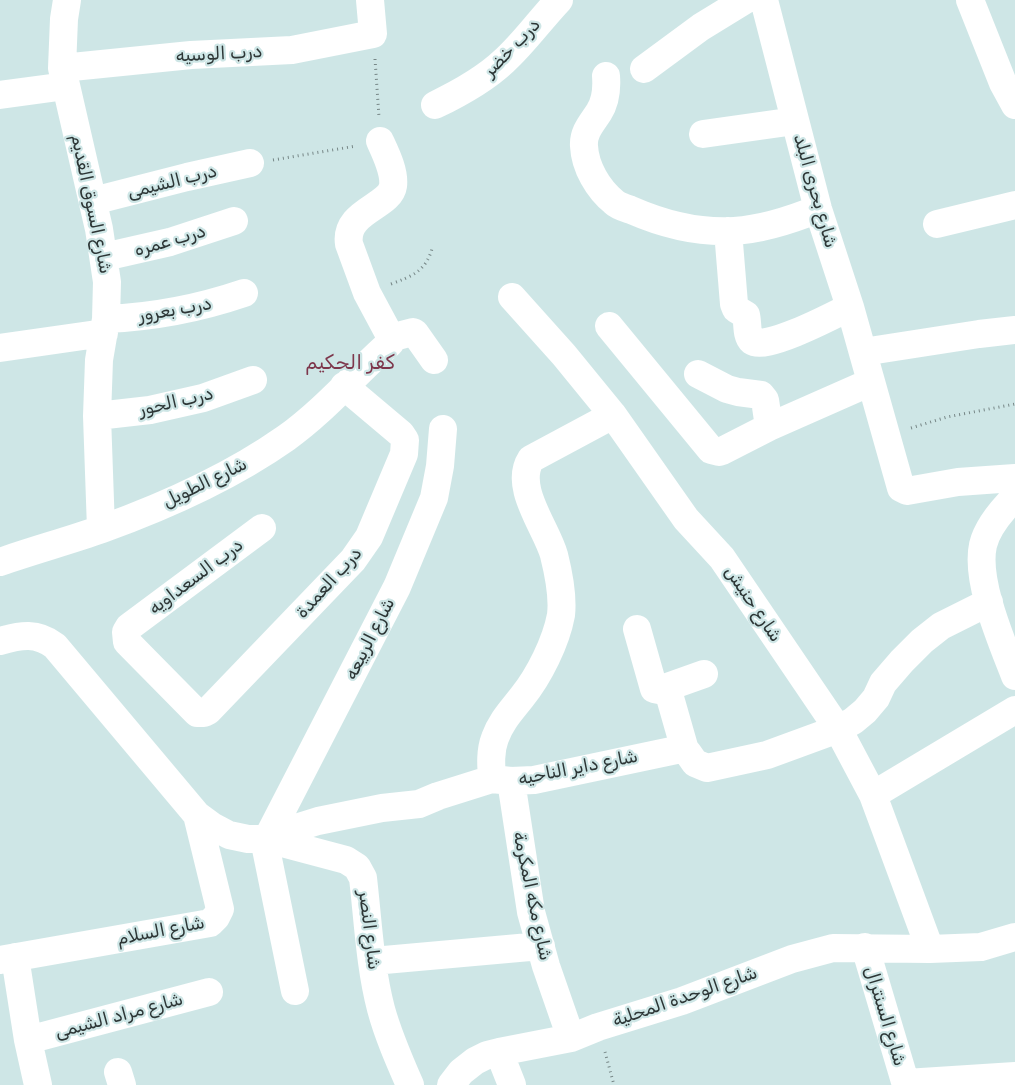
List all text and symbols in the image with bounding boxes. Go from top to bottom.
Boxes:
street label: درب خضر [479,14,545,82]
street label: درب الوسيه [175,41,263,67]
street label: شارع السوق القديم [66,132,116,276]
street label: شارع بحرى البلد [788,132,842,250]
street label: درب الشيمى [125,160,219,204]
street label: درب عمره [132,221,208,261]
street label: درب بعرور [137,293,213,327]
district label: كفر الحكيم [305,351,395,375]
street label: درب الحور [137,383,215,421]
street label: شارع الطويل [159,453,251,513]
street label: درب السعداويه [145,534,247,620]
street label: درب العمدة [291,543,367,623]
street label: شارع حنيش [720,562,786,646]
street label: شارع الربيعه [340,594,400,684]
street label: شارع داير الناحيه [516,746,640,790]
street label: شارع مكه المكرمة [508,830,556,962]
street label: شارع النصر [353,889,385,971]
street label: شارع السلام [116,912,206,950]
street label: شارع الوحدة المحلية [610,962,760,1032]
street label: شارع السنترال [860,963,910,1069]
street label: شارع مراد الشيمى [53,989,185,1043]

